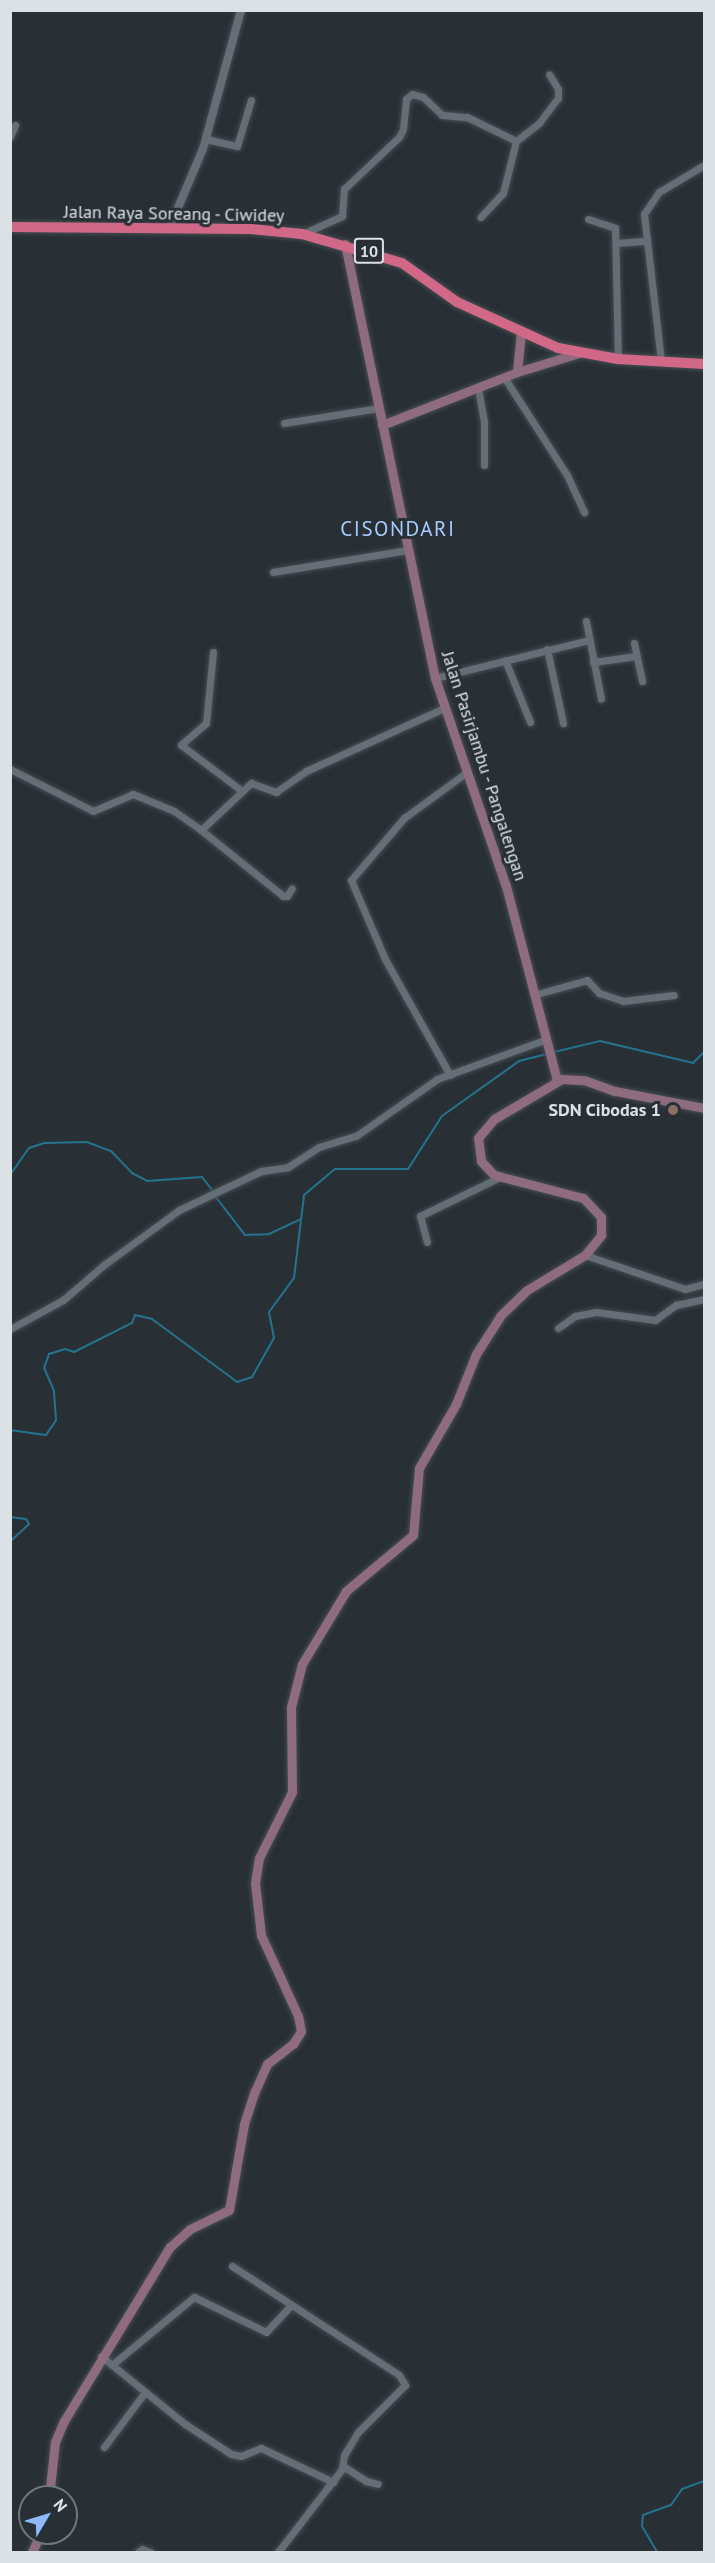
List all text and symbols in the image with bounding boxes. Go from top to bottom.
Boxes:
street label: Jalan Raya Soreang - Ciwidey [62,201,286,227]
road number: 10 [352,238,386,264]
district label: CISONDARI [340,516,456,542]
street label: Jalan Pasirjambu - Pangalengan [436,647,532,885]
place label: SDN Cibodas 1 [548,1099,661,1121]
marker: SDN Cibodas 1 [666,1103,680,1117]
north arrow [18,2485,78,2545]
text: N [49,2495,72,2515]

